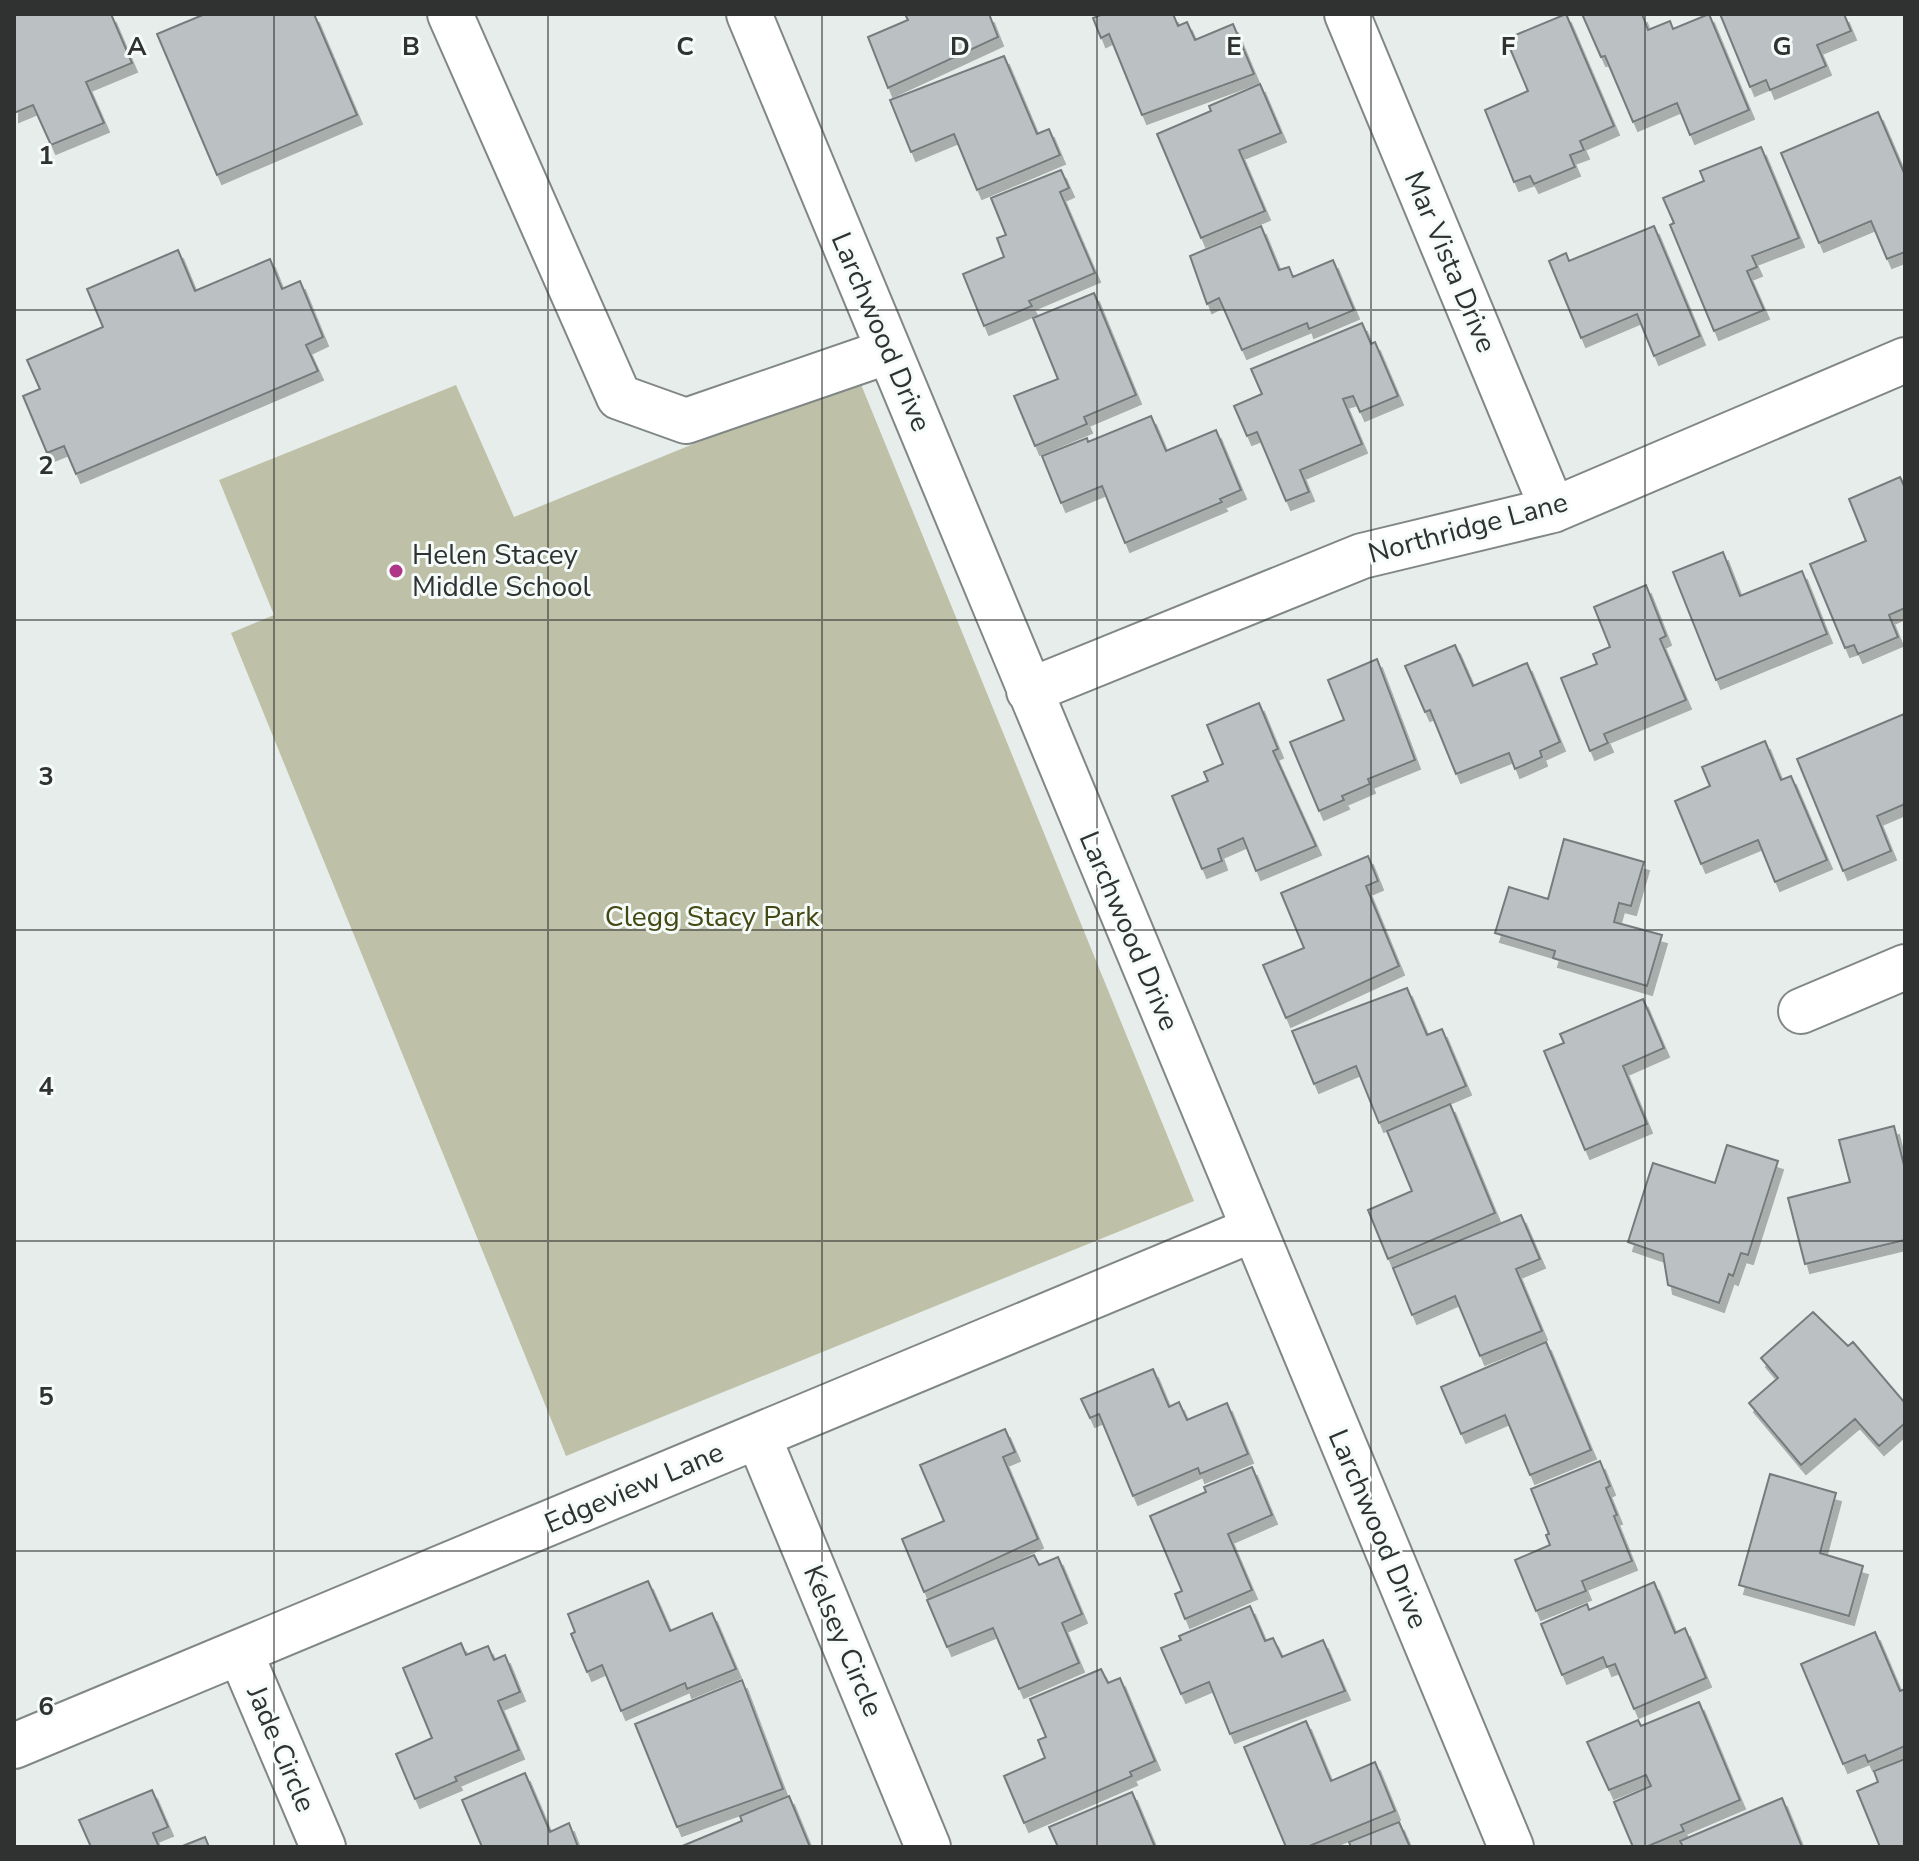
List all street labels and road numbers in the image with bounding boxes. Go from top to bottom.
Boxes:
street label: Mar Vista Drive [1395,166,1505,358]
street label: Larchwood Drive [822,227,940,437]
street label: Northridge Lane [1364,483,1572,573]
street label: Larchwood Drive [1070,826,1188,1036]
street label: Larchwood Drive [1319,1424,1437,1634]
street label: Edgeview Lane [539,1433,729,1543]
street label: Kelsey Circle [794,1559,892,1723]
street label: Jade Circle [237,1679,325,1818]

